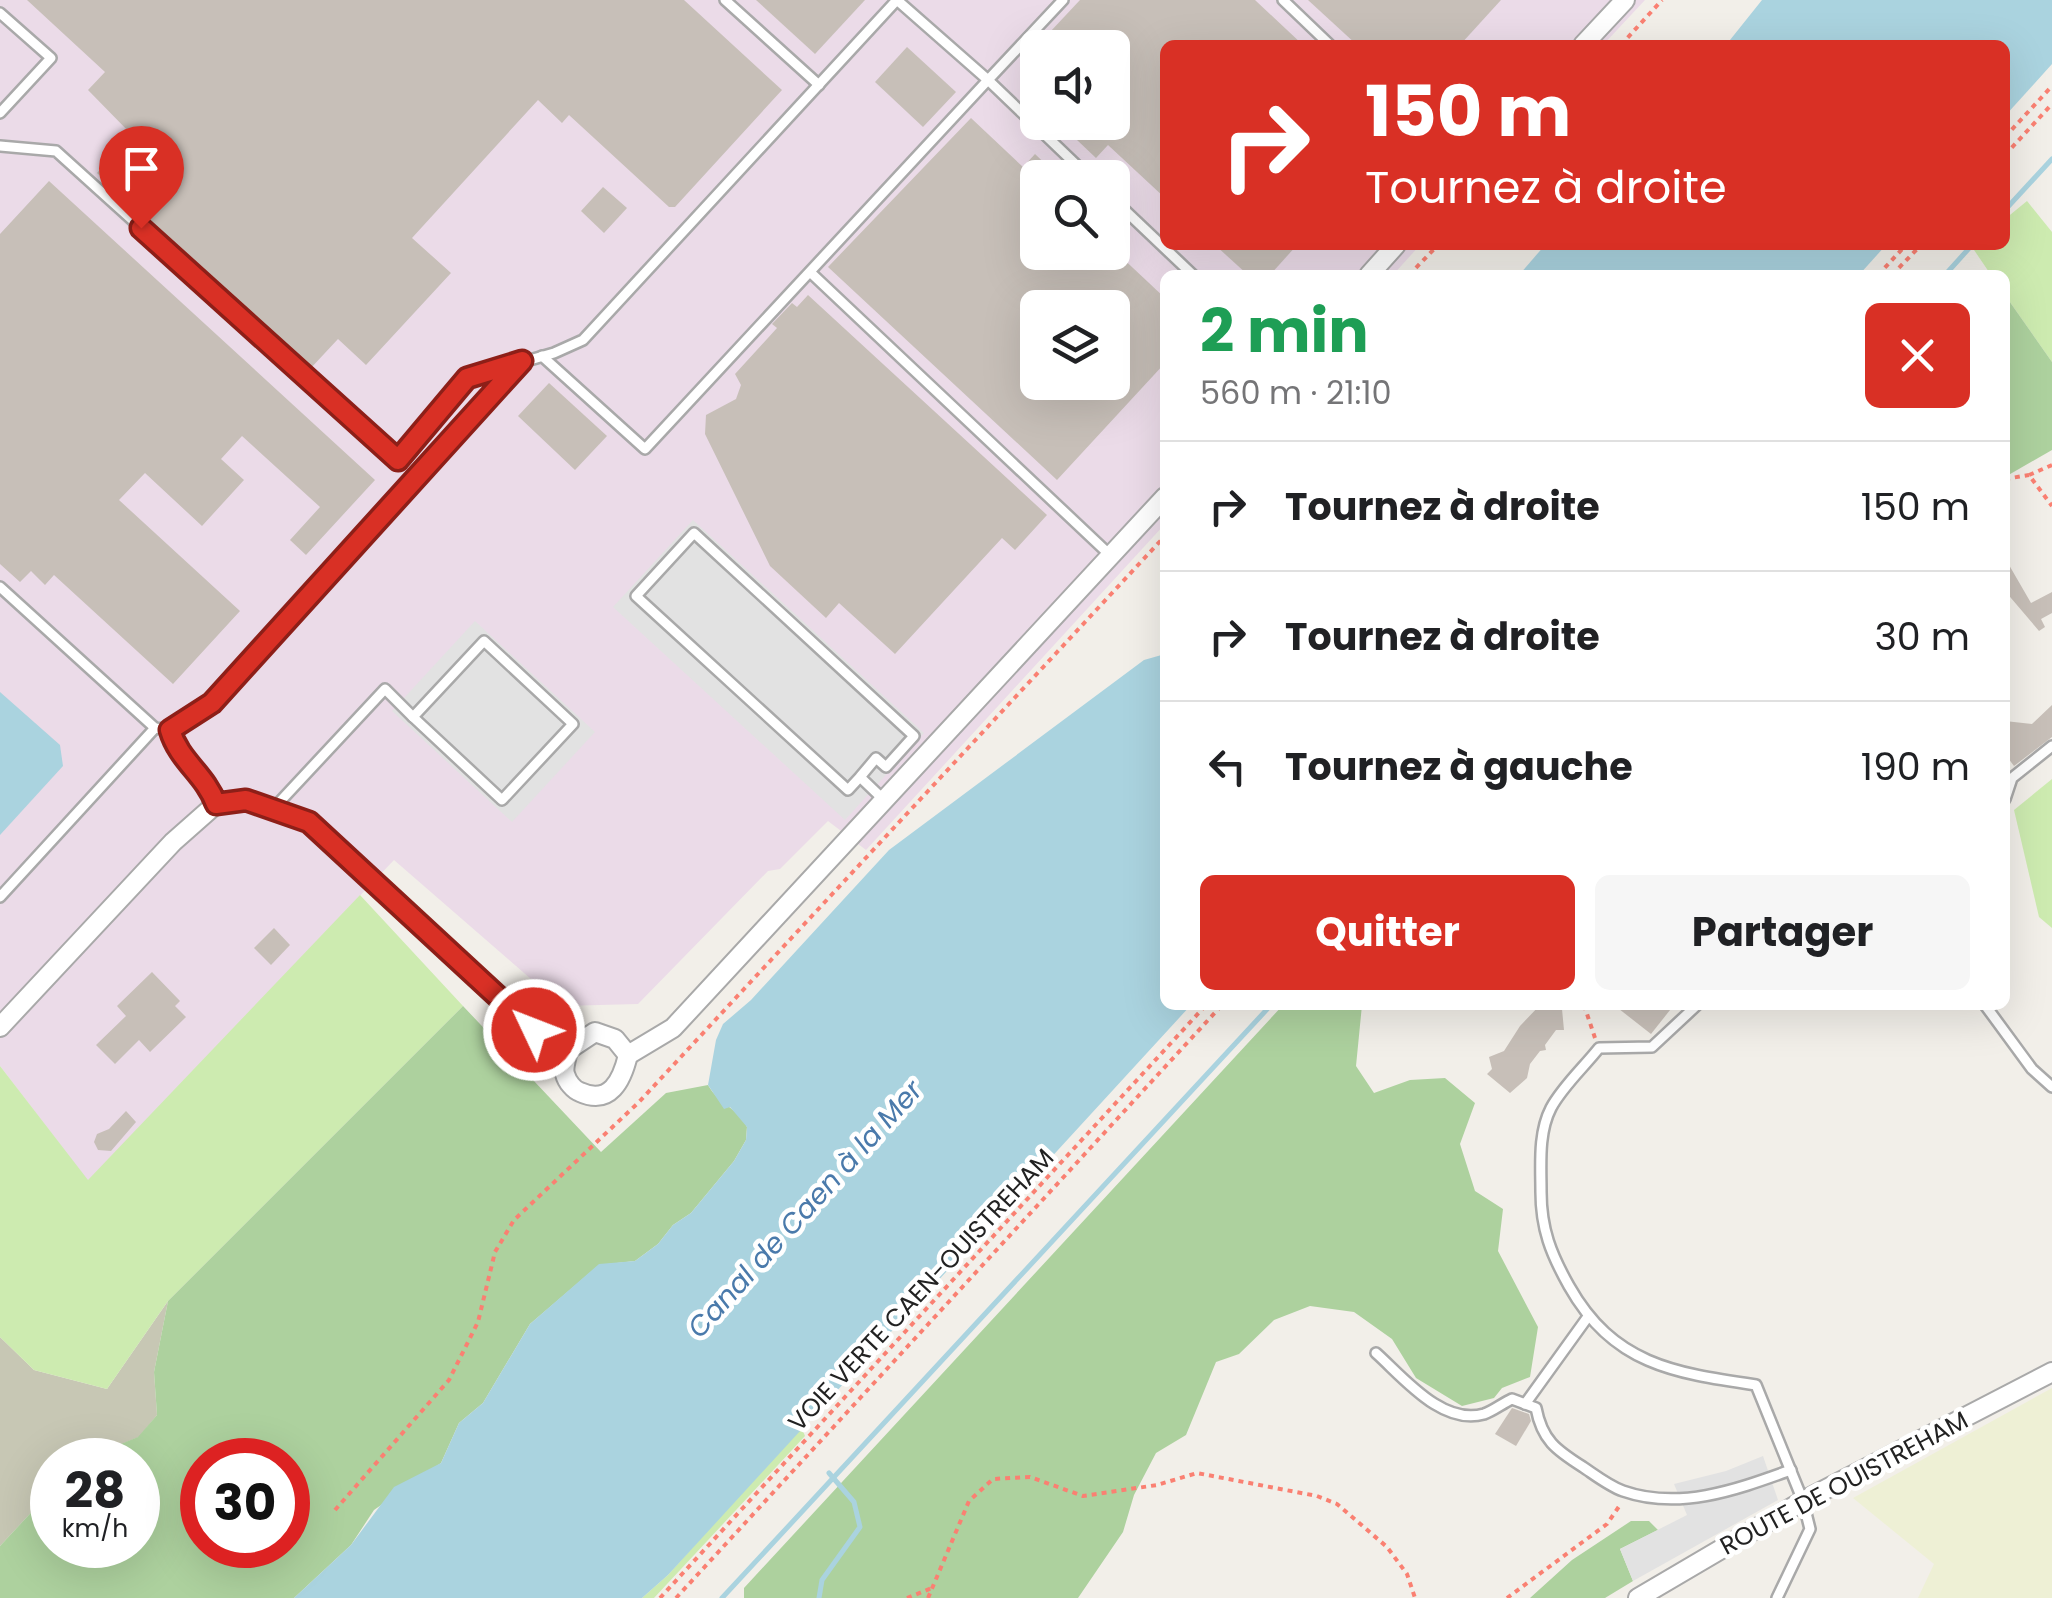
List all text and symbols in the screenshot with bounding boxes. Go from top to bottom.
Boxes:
map controls [1020,30,1130,400]
button: sound [1020,30,1130,140]
text: 150 m [1365,62,1571,161]
icon: right [1200,80,1330,210]
pin [99,126,184,229]
icon: arrive [114,141,169,196]
text: Tournez à droite [1365,156,1727,219]
button: search [1020,160,1130,270]
text: 2 min [1200,289,1369,373]
button: layers [1020,290,1130,400]
button: close [1865,303,1970,408]
text: 560 m · 21:10 [1200,370,1392,415]
icon: right [1200,479,1255,534]
text: Tournez à droite [1285,480,1600,533]
text: 150 m [1861,480,1970,533]
icon: right [1200,609,1255,664]
text: Tournez à droite [1285,610,1600,663]
text: 30 m [1874,610,1970,663]
icon: left [1200,739,1255,794]
text: Tournez à gauche [1285,740,1633,793]
text: 190 m [1861,740,1970,793]
button: Quitter [1200,875,1575,990]
button: Partager [1595,875,1970,990]
position arrow [482,978,586,1082]
water label: Canal de Caen à la Mer [679,1071,932,1346]
street label: VOIE VERTE CAEN-OUISTREHAM [780,1141,1062,1439]
street label: ROUTE DE OUISTREHAM [1714,1403,1974,1563]
speed limit sign: 30 [180,1438,310,1568]
text: 28 [65,1455,125,1526]
text: km/h [62,1511,128,1546]

